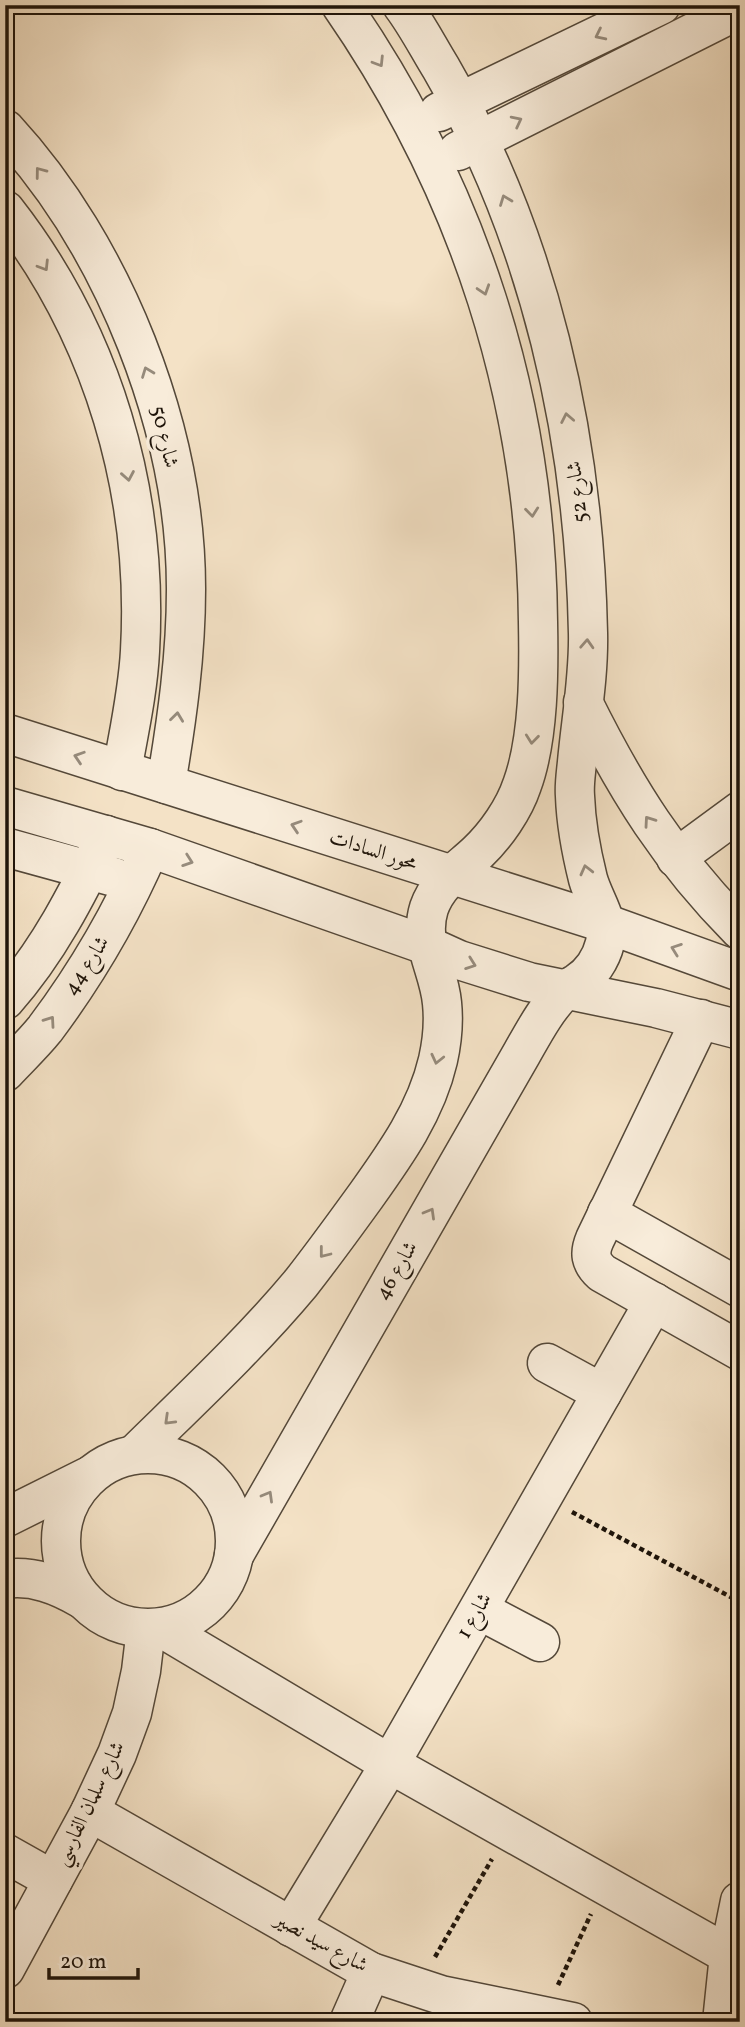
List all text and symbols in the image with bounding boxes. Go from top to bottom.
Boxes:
one-way arrow [595,26,607,40]
one-way arrow [370,55,383,68]
one-way arrow [510,116,522,130]
one-way arrow [35,167,48,180]
one-way arrow [500,194,514,206]
one-way arrow [36,258,49,271]
one-way arrow [476,284,491,296]
one-way arrow [141,366,155,378]
street label: شارع 50 [141,403,185,471]
one-way arrow [560,412,575,424]
street label: شارع 52 [560,459,598,525]
one-way arrow [120,470,135,481]
one-way arrow [524,507,539,518]
one-way arrow [580,639,595,650]
one-way arrow [170,711,185,723]
one-way arrow [525,734,540,745]
one-way arrow [74,751,86,765]
one-way arrow [645,816,657,829]
one-way arrow [290,820,303,834]
street label: محور السادات [325,823,421,879]
one-way arrow [181,853,193,867]
one-way arrow [580,864,594,876]
street label: شارع 44 [57,931,119,1003]
one-way arrow [670,943,682,957]
one-way arrow [464,956,476,970]
one-way arrow [42,1016,54,1029]
one-way arrow [431,1053,446,1065]
one-way arrow [422,1208,435,1220]
street label: شارع 46 [369,1236,427,1307]
one-way arrow [319,1246,332,1258]
one-way arrow [165,1412,178,1425]
one-way arrow [260,1490,273,1503]
street label: شارع 1 [450,1588,501,1645]
street label: شارع سلمان الفارسي [47,1737,136,1873]
street label: شارع سيد نصير [266,1905,373,1982]
scale bar [49,1936,138,1980]
text: 20 m [60,1948,106,1977]

